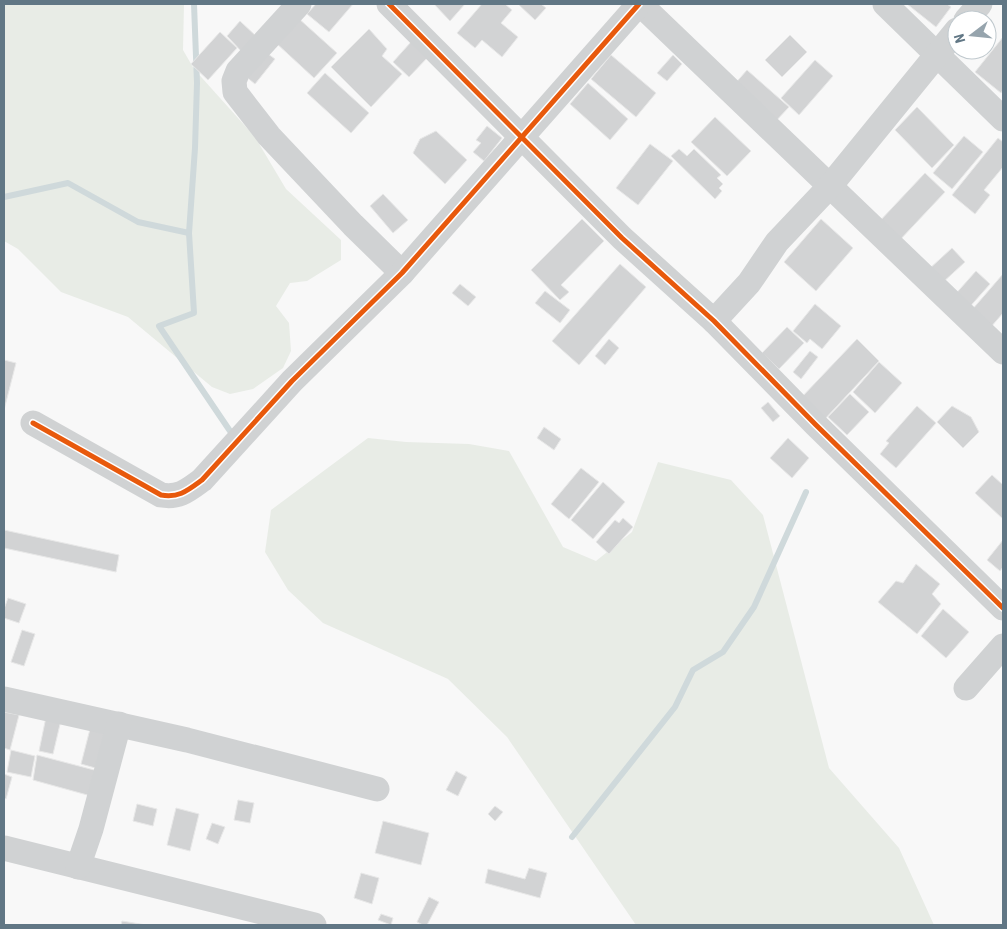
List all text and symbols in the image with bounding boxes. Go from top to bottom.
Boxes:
north arrow [947,10,997,60]
text: N [951,32,968,45]

